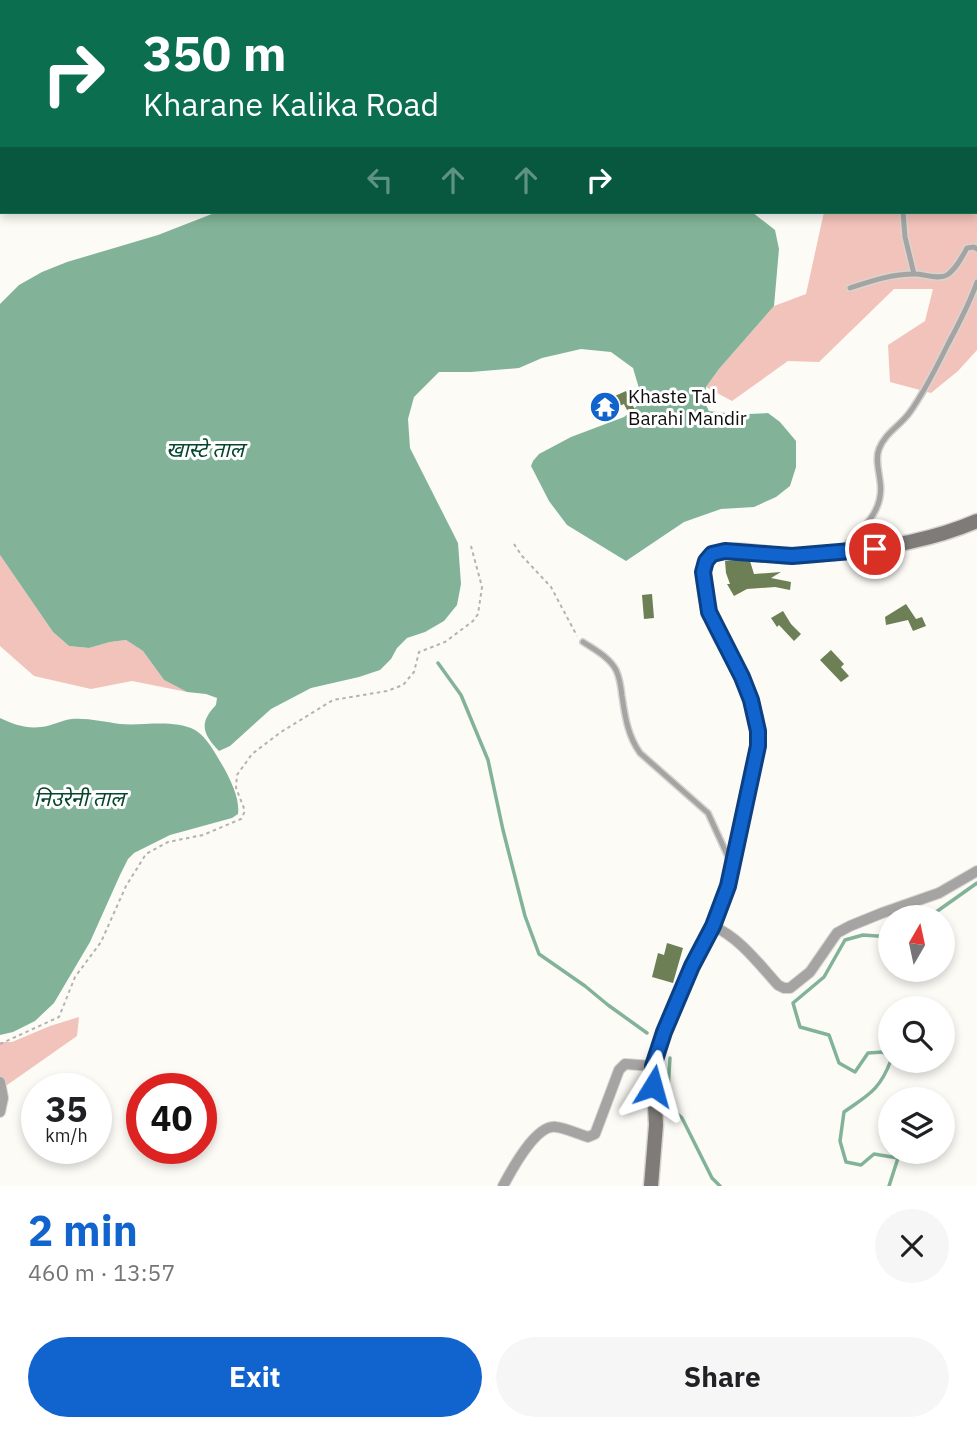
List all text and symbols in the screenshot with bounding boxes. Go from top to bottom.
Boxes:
text: 350 m [143,21,287,84]
icon: right [28,28,119,119]
text: Kharane Kalika Road [143,83,439,125]
icon: left [361,161,399,199]
icon: ahead [434,161,472,199]
icon: ahead [507,161,545,199]
icon: right [580,161,618,199]
place label: Khaste Tal Barahi Mandir [628,384,747,430]
temple icon: Khaste Tal Barahi Mandir [588,390,622,424]
water label: खास्टे ताल [166,435,248,463]
pin [845,519,905,579]
icon: arrive [856,530,894,568]
water label: निउरेनी ताल [34,784,128,812]
north arrow [878,905,956,982]
map controls [878,905,955,1164]
button: search [878,996,955,1073]
position arrow [616,1049,690,1123]
speed limit sign: 40 [126,1073,217,1164]
text: 35 [45,1086,88,1132]
button: layers [878,1087,955,1164]
text: km/h [45,1124,88,1147]
text: 2 min [28,1203,138,1258]
button: close [875,1209,949,1283]
text: 460 m · 13:57 [28,1257,175,1287]
button: Exit [28,1337,482,1417]
button: Share [496,1337,949,1417]

